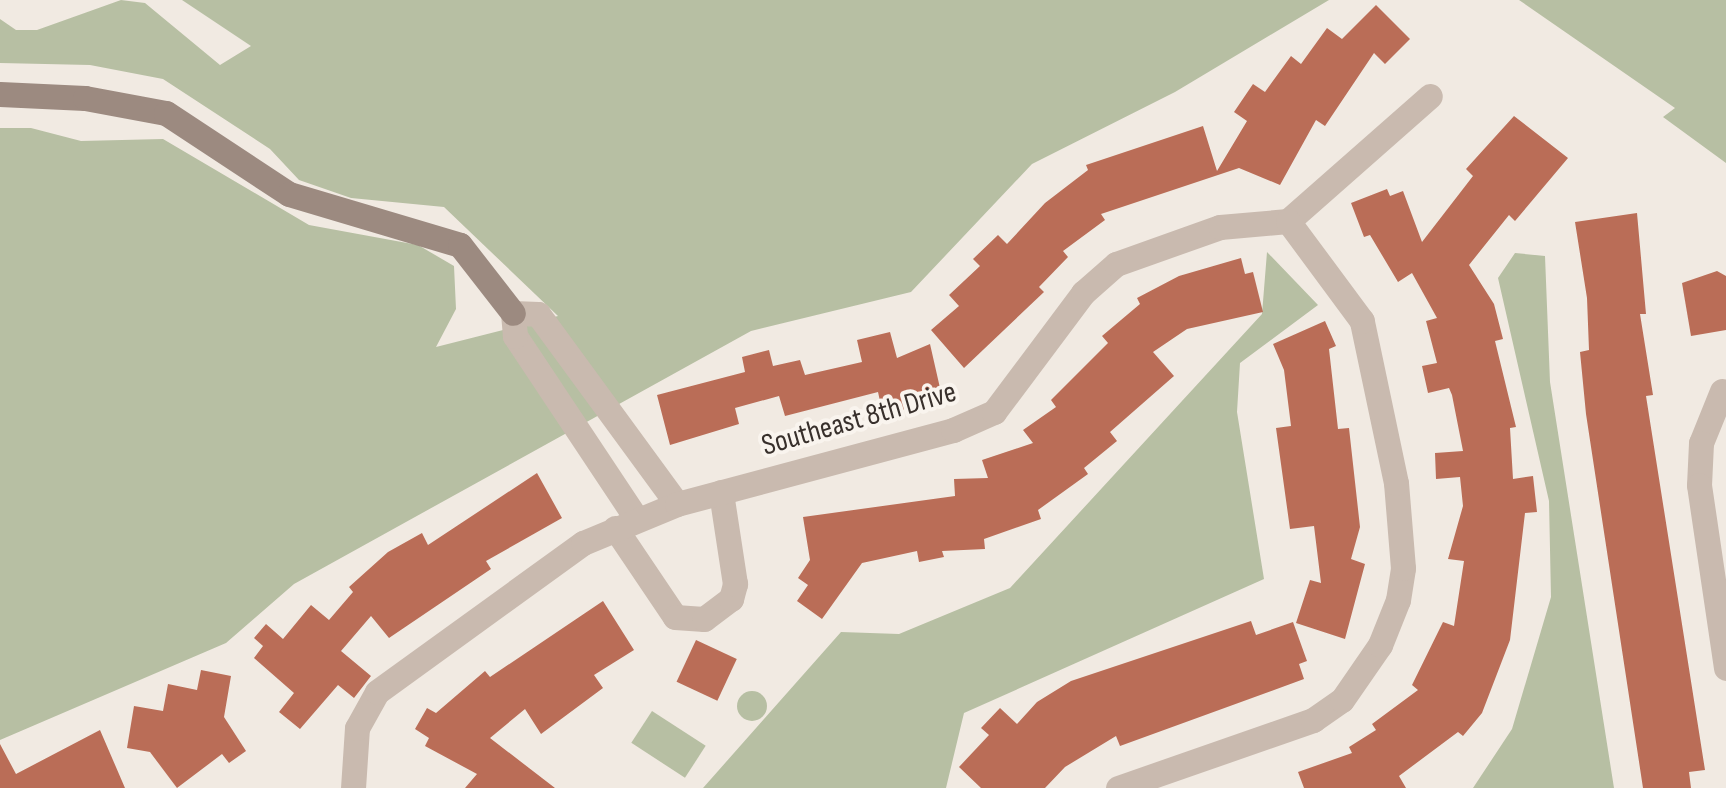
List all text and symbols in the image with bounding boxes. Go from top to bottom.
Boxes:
street label: Southeast 8th Drive [758,374,960,464]

